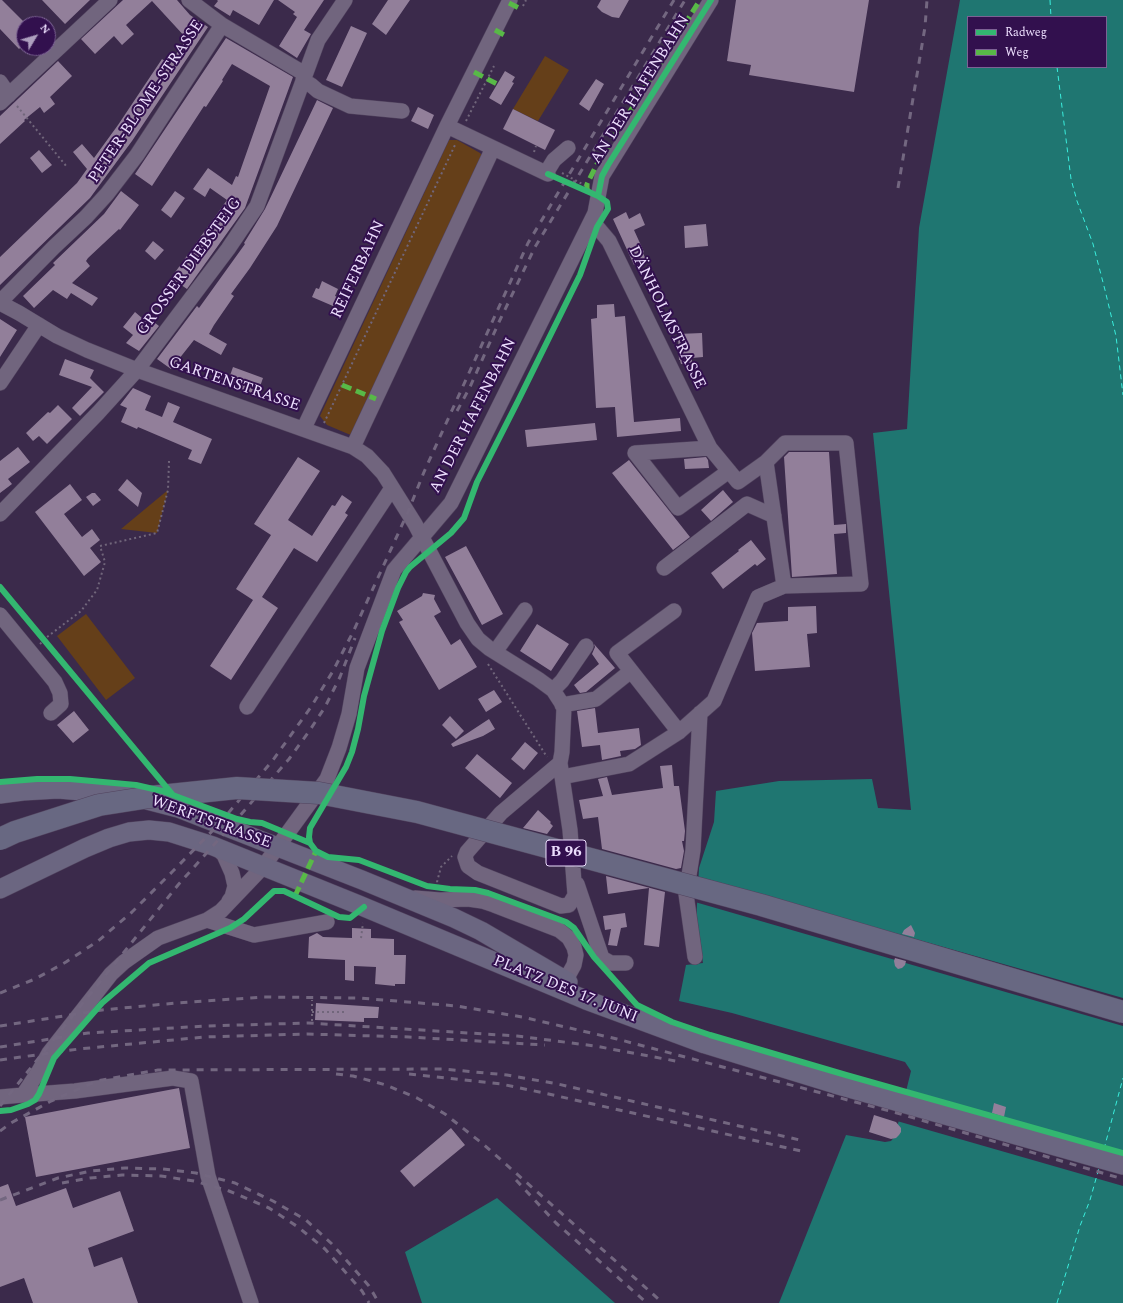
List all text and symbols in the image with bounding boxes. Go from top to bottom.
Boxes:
street label: AN DER HAFENBAHN [587,12,695,168]
north arrow [16,16,56,56]
legend [967,16,1107,68]
street label: PETER-BLOME-STRASSE [85,17,209,187]
text: N [36,20,55,38]
text: Radweg [1005,23,1047,42]
text: Weg [1005,43,1029,62]
street label: GROSSER DIEBSTEIG [134,194,246,340]
street label: REIFERBAHN [328,218,390,322]
street label: DÄNHOLMSTRASSE [623,243,709,393]
street label: AN DER HAFENBAHN [426,335,522,497]
street label: GARTENSTRASSE [166,354,302,416]
street label: WERFTSTRASSE [148,792,274,854]
road number: B 96 [546,840,586,866]
street label: PLATZ DES 17. JUNI [490,952,640,1028]

